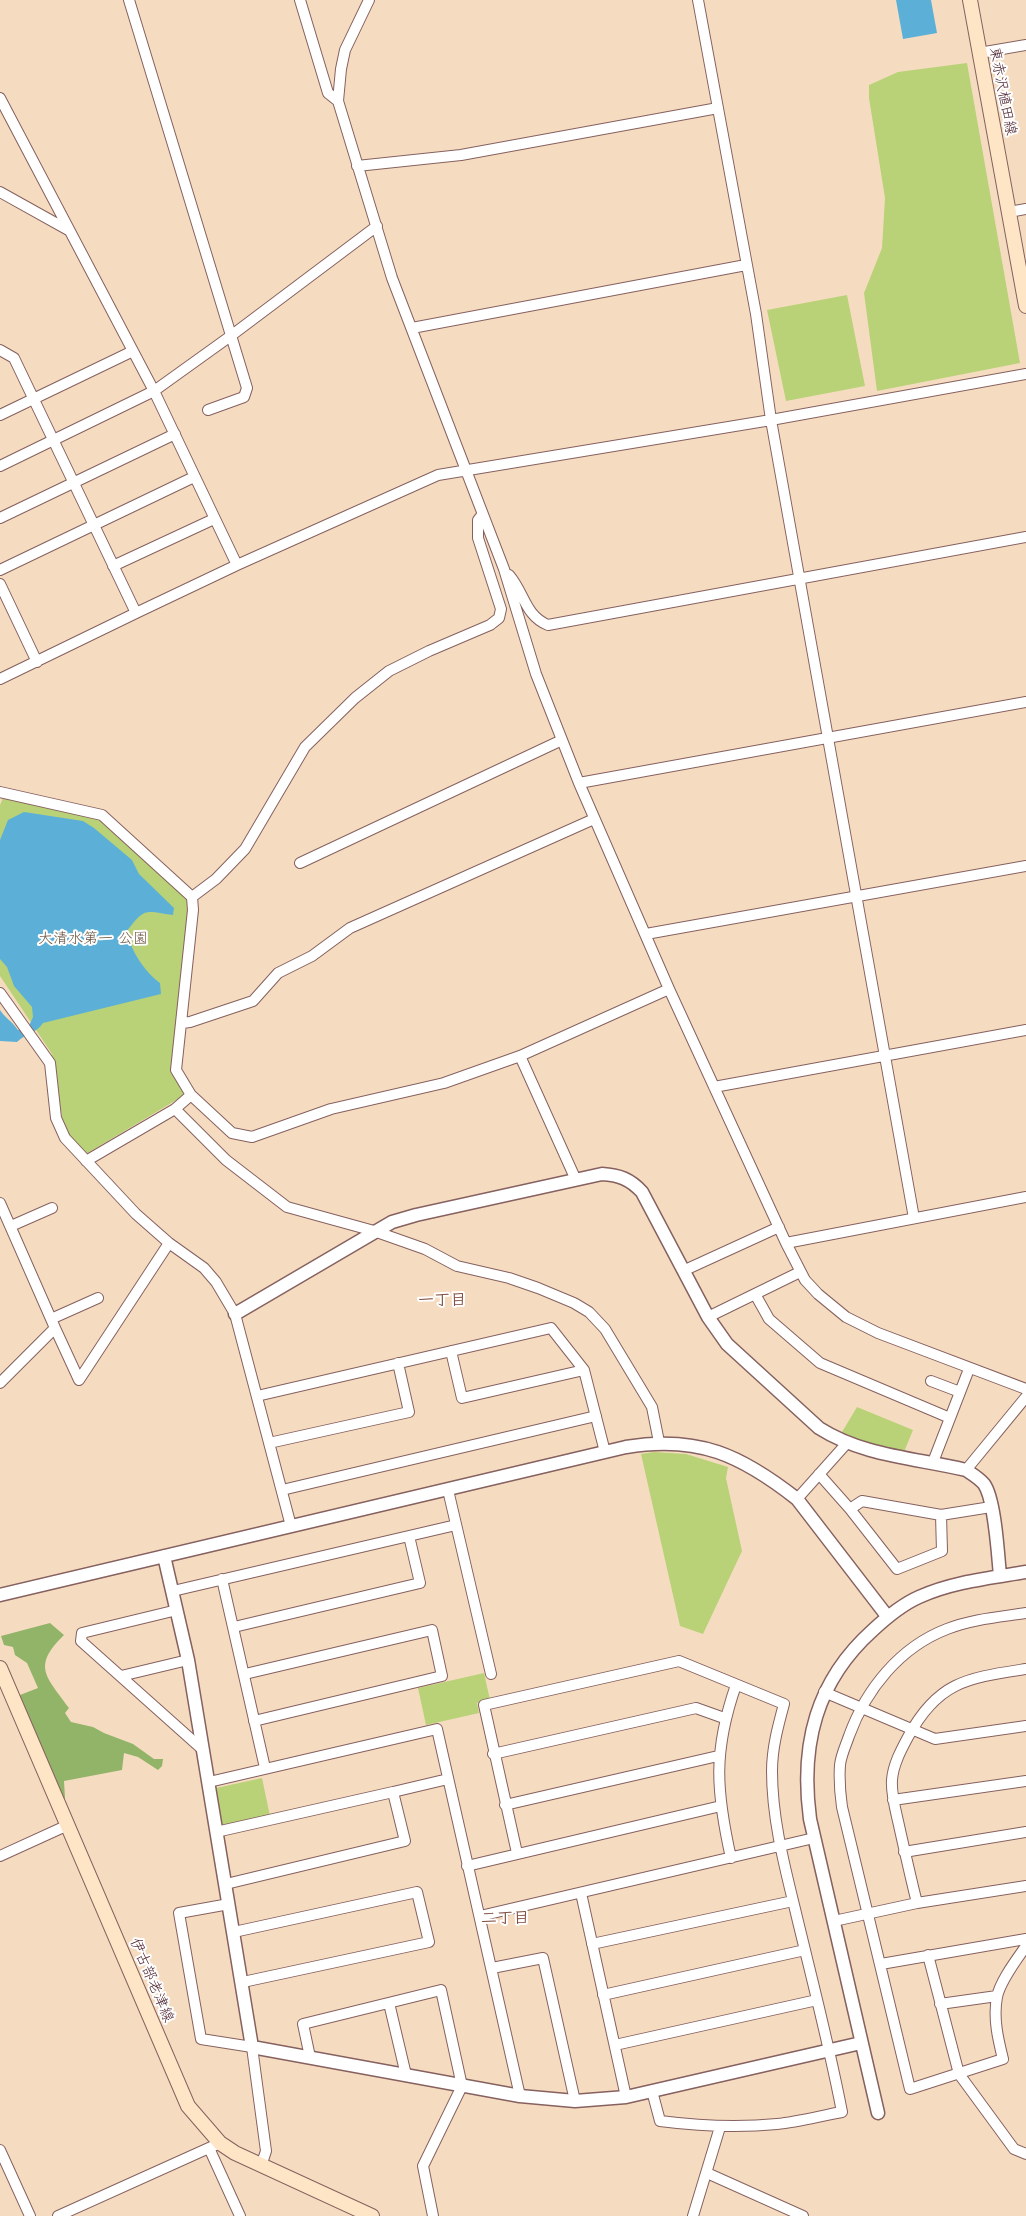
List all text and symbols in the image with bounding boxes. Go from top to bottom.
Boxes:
street label: 東赤沢植田線 [986,45,1020,137]
park label: 大清水第一 公園 [38,929,148,947]
district label: 一丁目 [418,1290,466,1310]
district label: 二丁目 [481,1908,529,1928]
street label: 伊古部老津線 [126,1935,178,2025]

